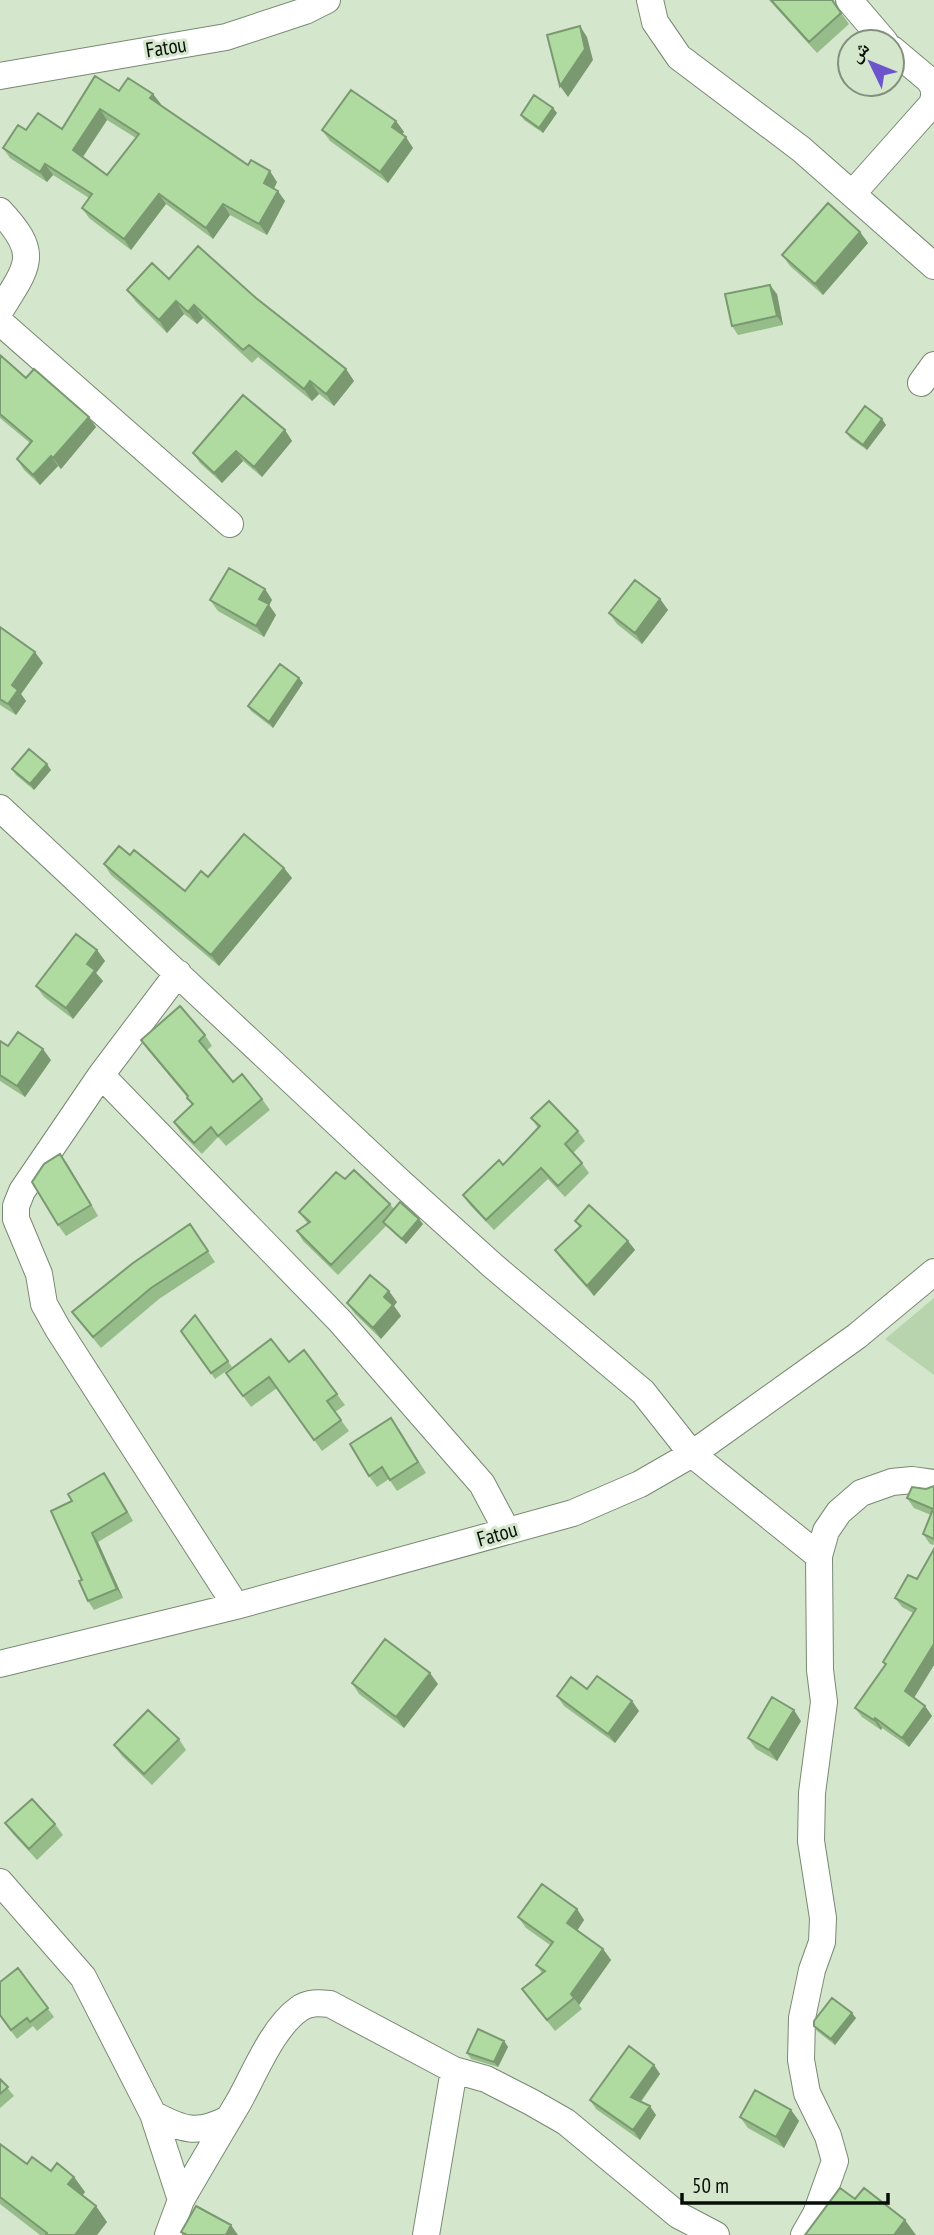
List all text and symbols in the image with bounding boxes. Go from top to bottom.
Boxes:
north arrow [836,28,906,98]
street label: Fatou [144,30,188,64]
text: ش [843,36,874,67]
street label: Fatou [474,1515,520,1553]
scale bar [682,2162,888,2206]
text: 50 m [692,2172,729,2199]

